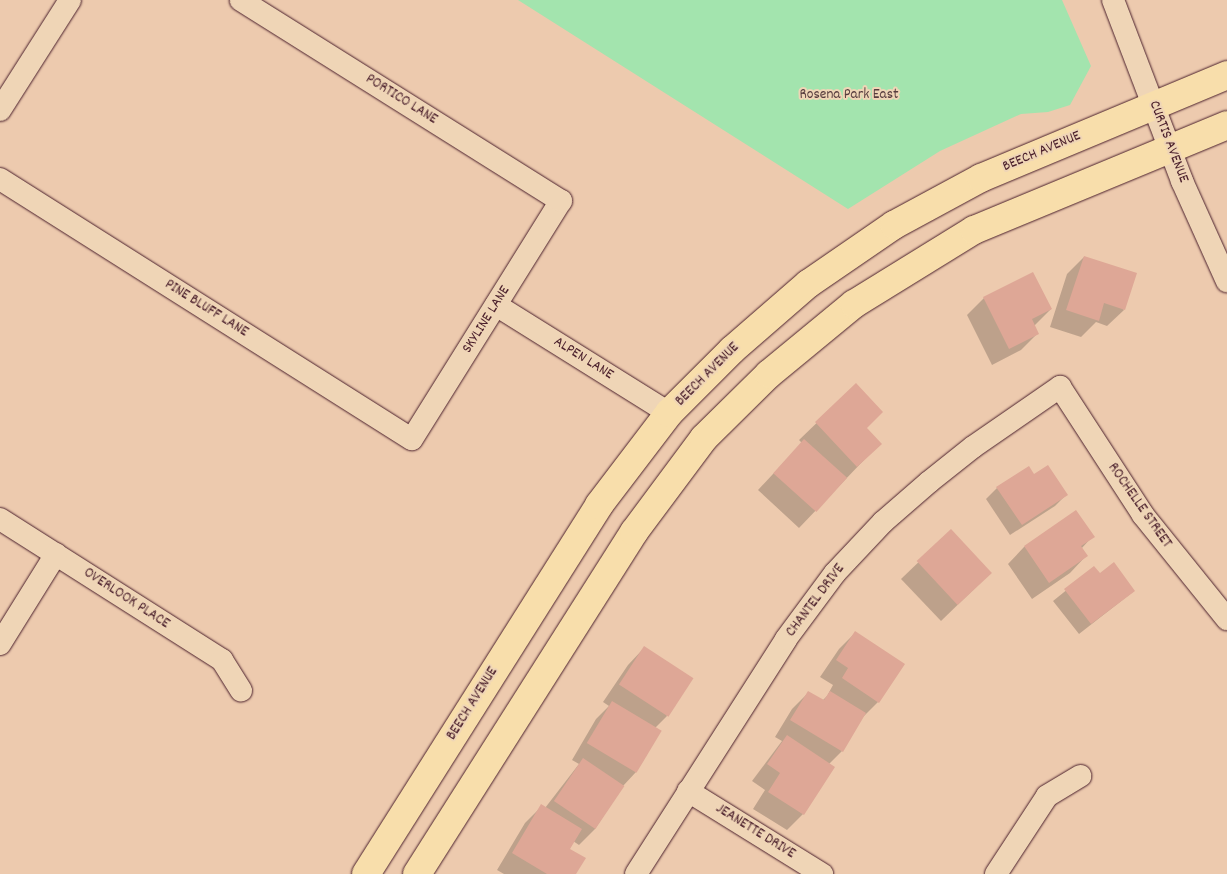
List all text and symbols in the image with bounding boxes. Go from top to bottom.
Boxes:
street label: PORTICO LANE [362,71,440,129]
park label: Rosena Park East [800,87,898,105]
street label: CURTIS AVENUE [1144,98,1192,186]
street label: BEECH AVENUE [1000,128,1084,176]
street label: PINE BLUFF LANE [161,276,251,342]
street label: SKYLINE LANE [459,283,515,357]
street label: ALPEN LANE [550,334,616,384]
street label: BEECH AVENUE [672,339,744,411]
street label: ROCHELLE STREET [1103,460,1175,552]
street label: CHANTEL DRIVE [783,561,849,641]
street label: OVERLOOK PLACE [80,564,172,634]
street label: BEECH AVENUE [443,664,503,744]
street label: JEANETTE DRIVE [712,800,798,864]

